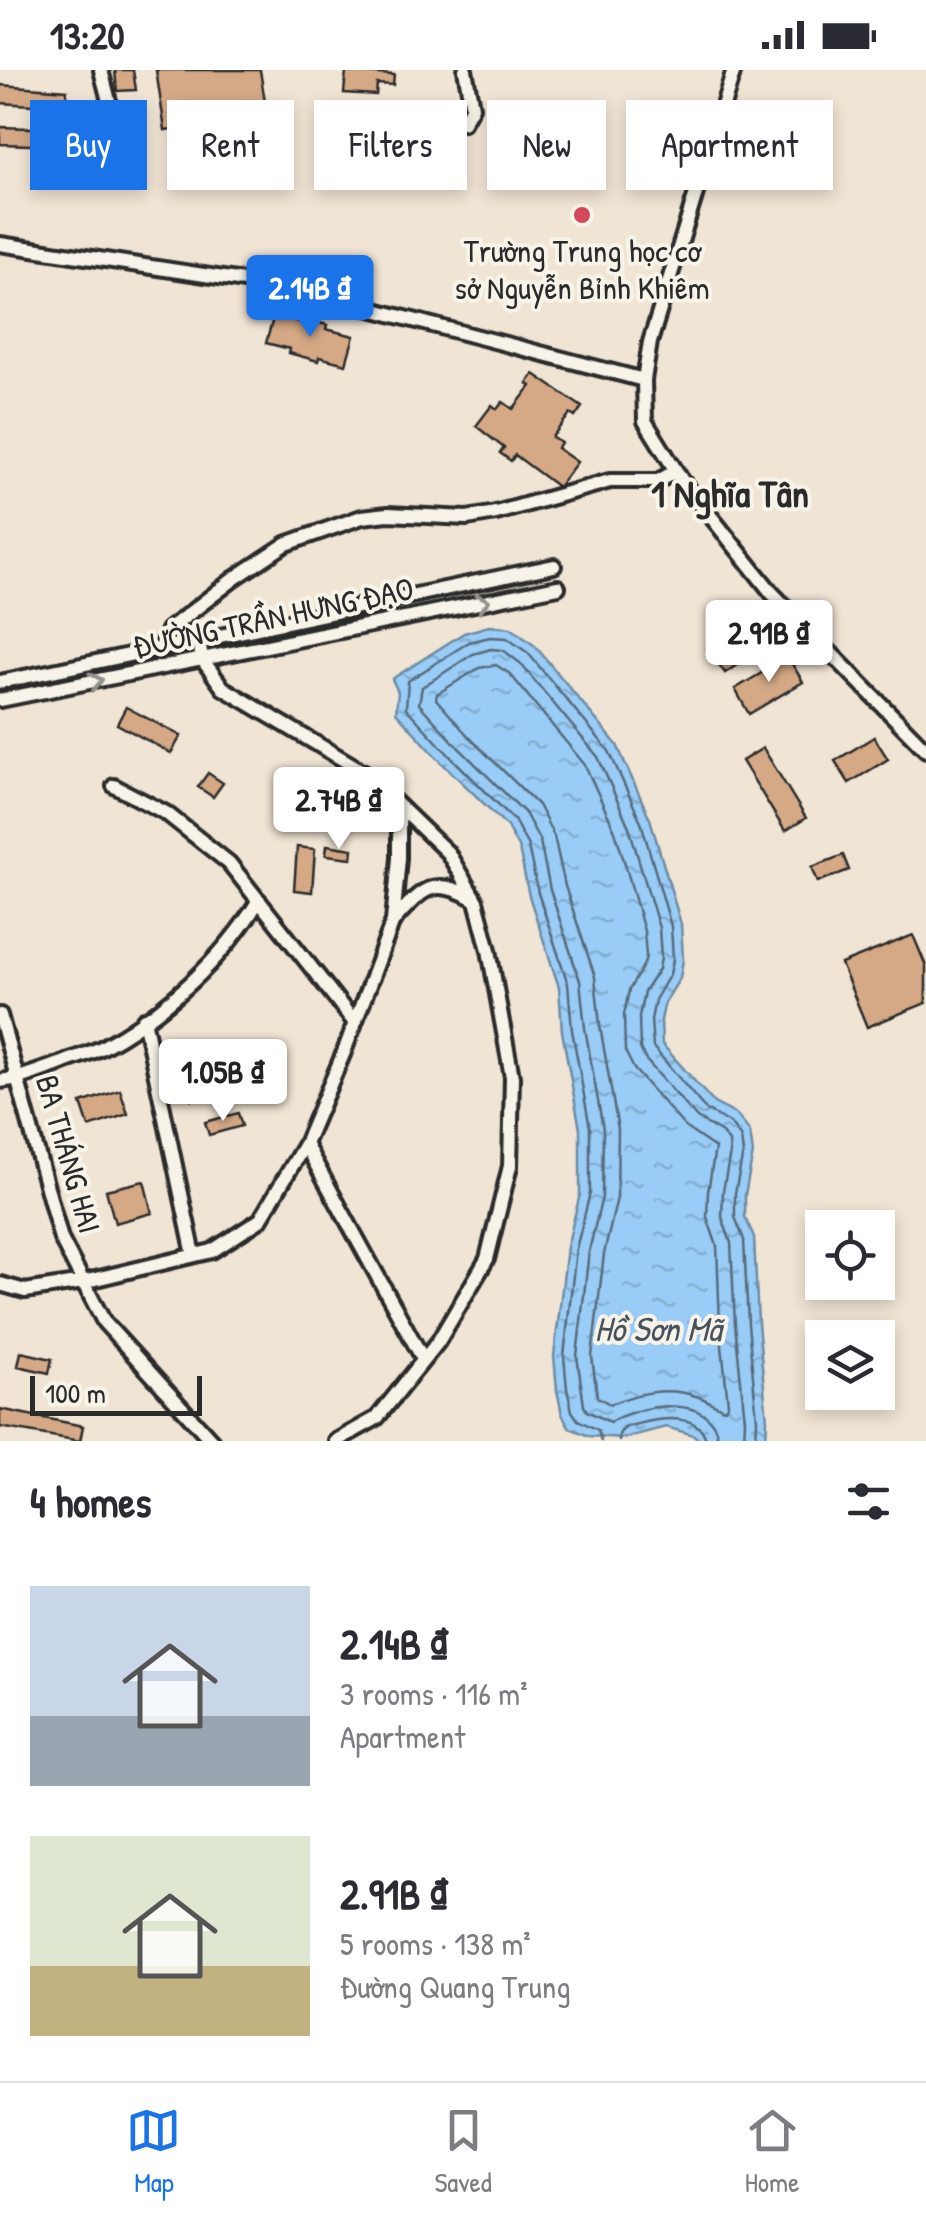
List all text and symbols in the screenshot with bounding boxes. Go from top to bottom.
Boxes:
text: 13:20 [50,9,124,61]
chip: Buy [30,100,147,190]
chip: Rent [167,100,294,190]
chip: Filters [314,100,467,190]
chip: New [487,100,606,190]
chip: Apartment [626,100,833,190]
marker: Trường Trung học cơ sở Nguyễn Bỉnh Khiêm [571,204,593,226]
place label: Trường Trung học cơ sở Nguyễn Bỉnh Khiêm [454,229,710,309]
pin: 2.14B ₫ [218,255,402,340]
text: 2.14B ₫ [268,266,352,309]
district label: 1 Nghĩa Tân [651,467,809,520]
street label: ĐƯỜNG TRẦN HƯNG ĐẠO [129,566,417,668]
one-way arrow [474,593,491,614]
pin: 2.91B ₫ [677,600,861,685]
text: 2.91B ₫ [728,611,810,654]
one-way arrow [87,671,104,692]
pin: 2.74B ₫ [247,767,431,852]
text: 2.74B ₫ [295,778,383,821]
pin: 1.05B ₫ [131,1039,315,1124]
text: 1.05B ₫ [181,1050,265,1093]
street label: BA THÁNG HAI [26,1070,112,1238]
map controls [805,1210,895,1410]
button: locate [805,1210,895,1300]
water label: Hồ Sơn Mã [594,1305,726,1352]
button: layers [805,1320,895,1410]
scale bar [30,1371,202,1416]
text: 100 m [45,1374,106,1412]
text: 4 homes [30,1473,151,1530]
icon: filters [841,1474,896,1529]
text: 2.14B ₫ [340,1615,449,1672]
icon: home [110,1626,230,1746]
text: 3 rooms · 116 m² [340,1672,528,1715]
text: Apartment [340,1715,465,1758]
text: 2.91B ₫ [340,1865,449,1922]
icon: home [110,1876,230,1996]
text: 5 rooms · 138 m² [340,1922,531,1965]
text: Đường Quang Trung [340,1965,571,2008]
tab: Map [126,2103,181,2201]
tab: Saved [434,2103,492,2201]
tab: Home [745,2103,800,2201]

